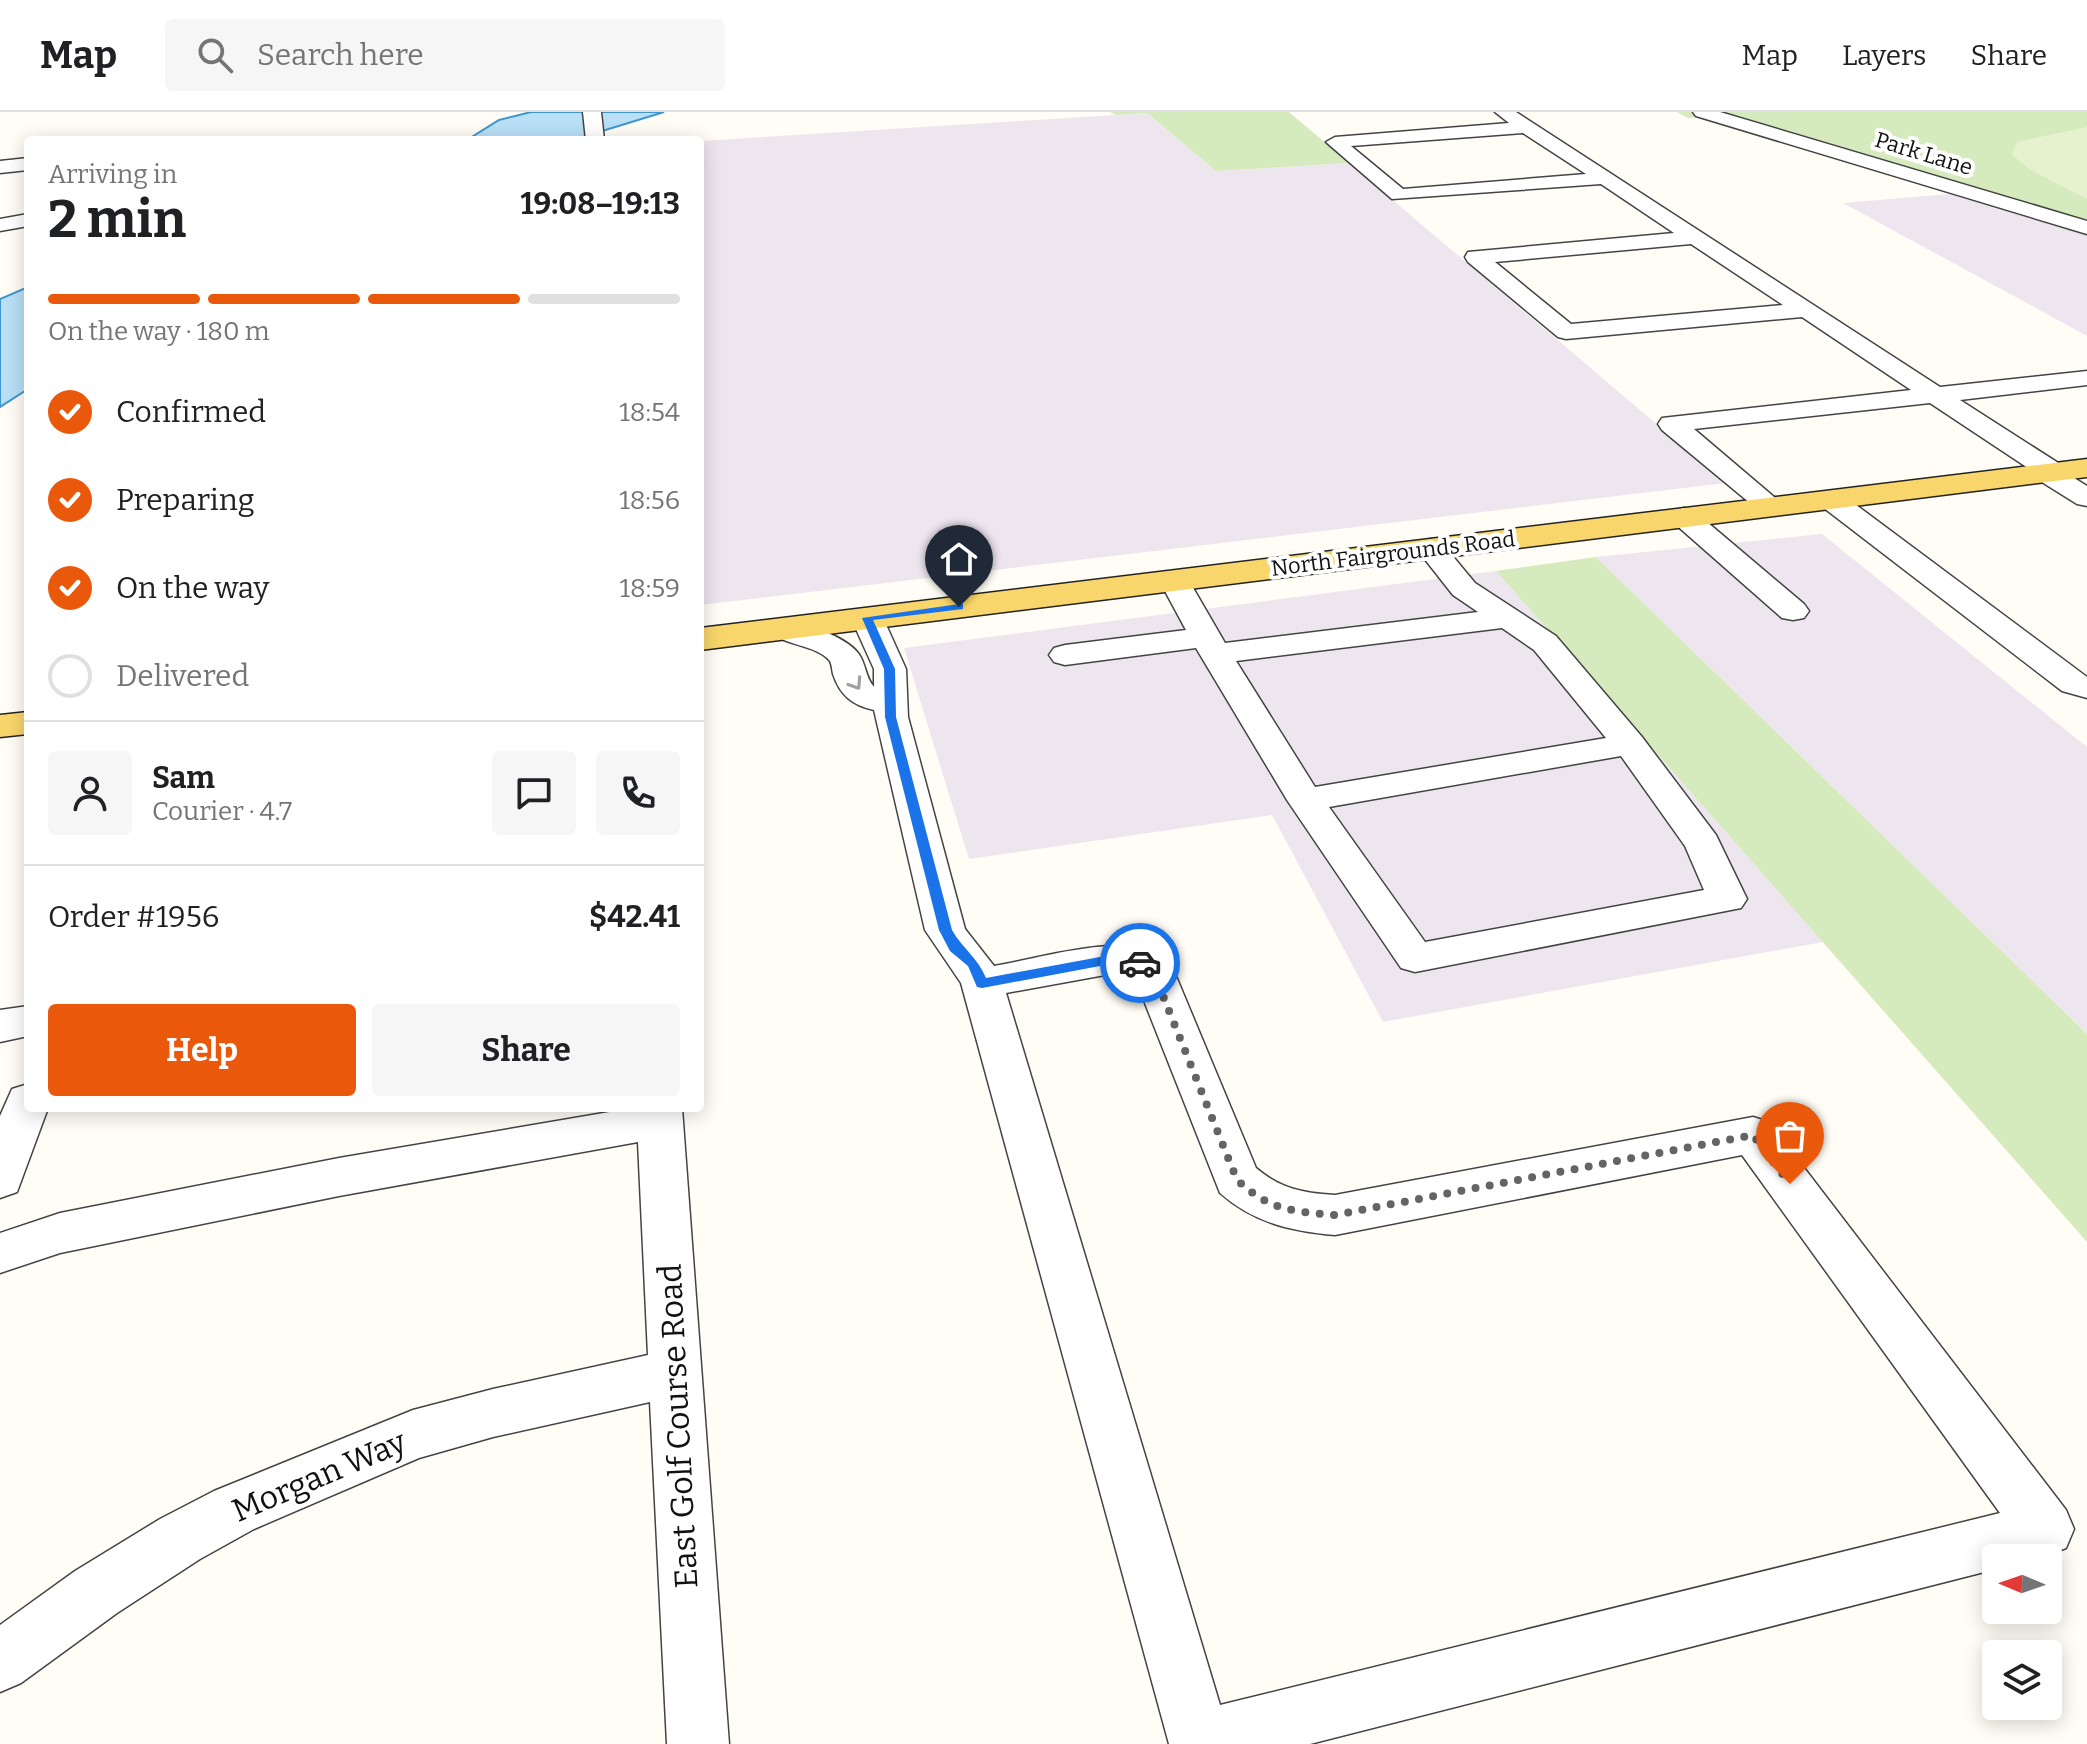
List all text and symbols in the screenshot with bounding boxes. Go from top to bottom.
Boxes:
search box [165,19,725,91]
text: Map [40,32,117,78]
icon: search [193,33,237,77]
text: Search here [257,37,424,73]
text: Map [1741,39,1798,72]
text: Layers [1842,39,1926,72]
text: Share [1970,39,2047,72]
street label: Park Lane [1872,126,1976,181]
text: Arriving in [48,159,177,190]
text: 19:08–19:13 [521,186,680,222]
text: 2 min [48,188,186,251]
text: On the way · 180 m [48,316,270,347]
icon: check [48,390,92,434]
text: Confirmed [116,394,266,430]
text: 18:54 [619,397,680,428]
icon: check [48,478,92,522]
text: Preparing [116,482,254,518]
text: 18:56 [619,485,680,516]
pin [925,525,993,607]
street label: North Fairgrounds Road [1269,525,1517,582]
icon: home [937,537,981,581]
icon: check [48,566,92,610]
text: On the way [116,570,269,606]
text: 18:59 [619,573,680,604]
text: Delivered [116,658,249,694]
one-way arrow [847,676,862,690]
button: person [48,751,132,835]
button: chat [492,751,576,835]
button: phone [596,751,680,835]
text: Sam [152,760,215,796]
text: Courier · 4.7 [152,796,292,827]
text: Order #1956 [48,899,219,935]
text: $42.41 [589,899,680,935]
courier [1100,923,1180,1003]
icon: car [1118,941,1162,985]
button: Help [48,1004,356,1096]
button: Share [372,1004,680,1096]
pin [1756,1102,1824,1184]
icon: bag [1768,1114,1812,1158]
street label: East Golf Course Road [651,1263,705,1589]
street label: Morgan Way [226,1422,413,1530]
north arrow [1982,1544,2062,1624]
map controls [1982,1544,2062,1720]
button: layers [1982,1640,2062,1720]

